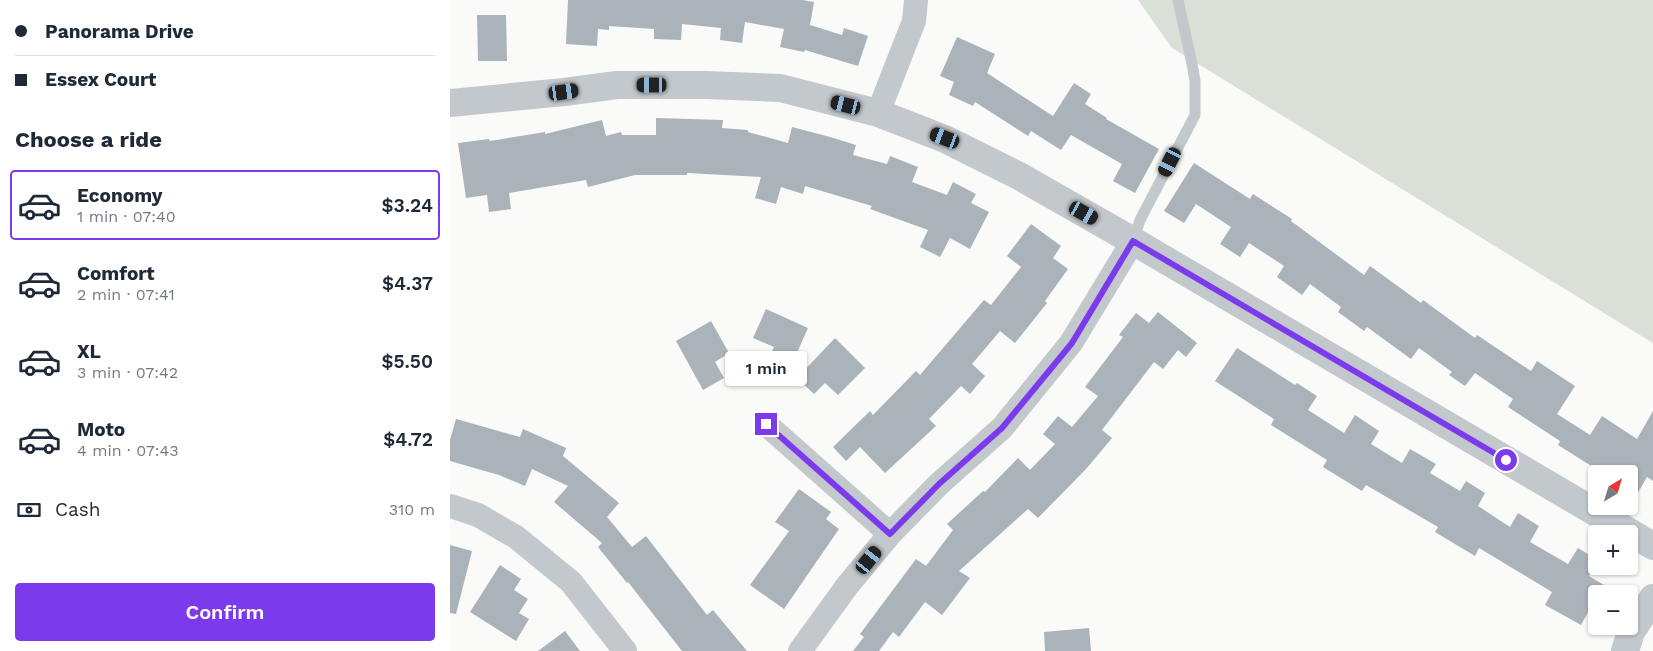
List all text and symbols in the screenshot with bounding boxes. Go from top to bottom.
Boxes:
text: Panorama Drive [45,20,194,43]
text: Essex Court [45,68,156,91]
car [637,78,667,93]
car [548,82,579,102]
car [829,94,862,116]
car [928,126,961,150]
text: Choose a ride [15,127,162,152]
car [1156,145,1183,179]
icon: car [17,183,62,228]
text: Economy [77,184,162,207]
text: $3.24 [382,194,433,217]
car [1067,199,1100,227]
text: 1 min · 07:40 [77,207,176,226]
icon: car [17,261,62,306]
text: Comfort [77,262,155,285]
text: $4.37 [382,272,433,295]
text: 2 min · 07:41 [77,285,175,304]
icon: car [17,339,62,384]
text: XL [77,340,101,363]
text: $5.50 [381,350,433,373]
callout: 1 min [725,352,807,386]
text: 1 min [745,359,787,378]
text: 3 min · 07:42 [77,363,178,382]
route end [755,413,777,435]
icon: car [17,417,62,462]
text: Moto [77,418,125,441]
text: $4.72 [383,428,433,451]
text: 4 min · 07:43 [77,441,179,460]
route start [1495,449,1517,471]
north arrow [1588,465,1638,515]
map controls [1588,465,1638,635]
icon: cash [15,496,43,524]
text: Cash [55,498,101,521]
text: 310 m [389,500,435,519]
button: + [1588,525,1638,575]
car [853,544,884,576]
button: Confirm [15,583,435,641]
button: − [1588,585,1638,635]

